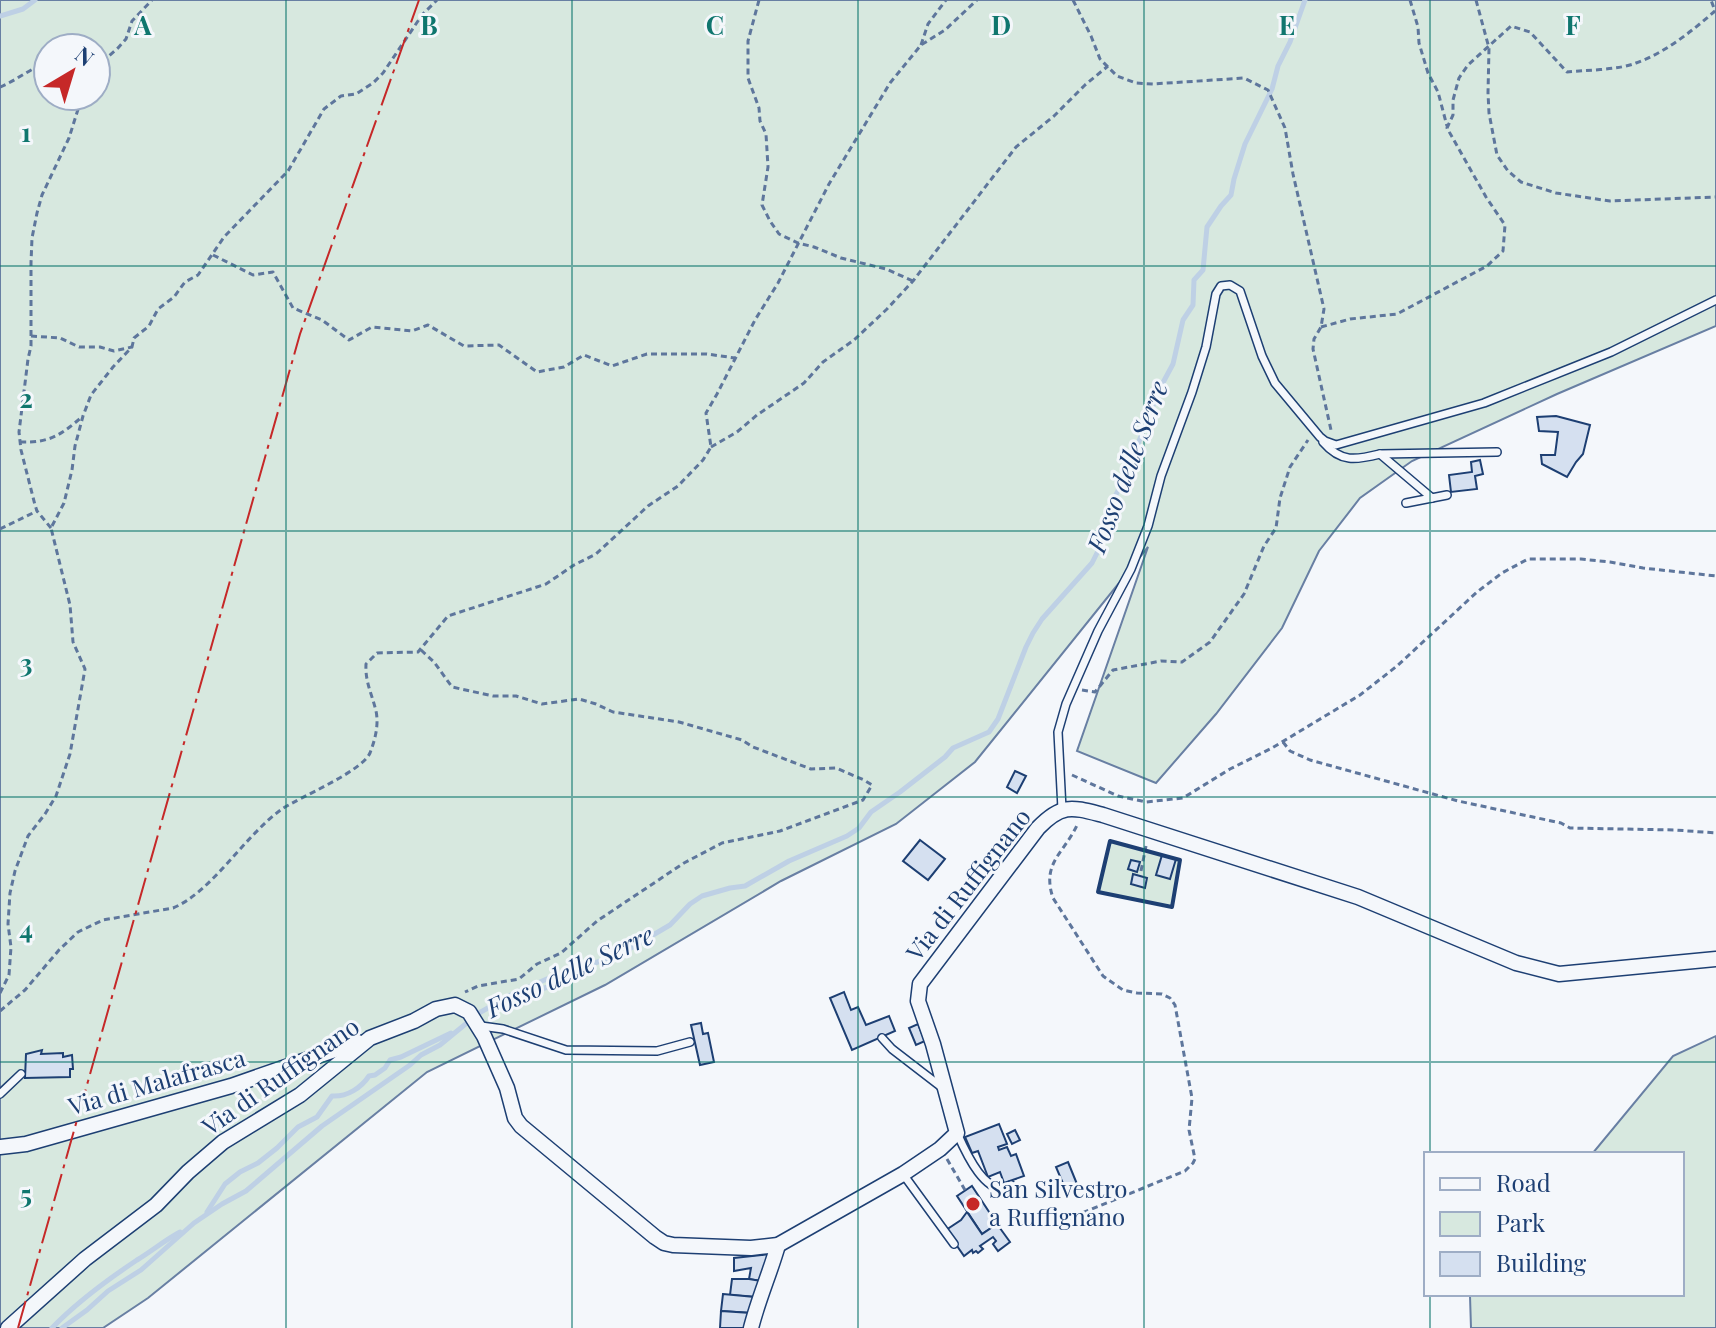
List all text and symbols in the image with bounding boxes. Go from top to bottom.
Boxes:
text: A [133,7,152,42]
text: B [420,7,438,42]
text: C [706,7,724,42]
text: D [991,7,1011,42]
text: E [1279,7,1295,42]
text: F [1565,7,1581,42]
north arrow [32,32,112,112]
text: N [69,39,101,72]
text: 1 [21,114,31,149]
water label: Fosso delle Serre [1077,376,1175,558]
text: 2 [19,380,33,415]
text: 3 [20,645,32,680]
street label: Via di Ruffignano [897,801,1037,967]
text: 4 [19,911,33,946]
water label: Fosso delle Serre [479,917,659,1025]
street label: Via di Ruffignano [194,1009,365,1142]
street label: Via di Malafrasca [63,1041,249,1122]
legend [1424,1152,1684,1296]
text: Road [1496,1166,1551,1198]
place label: San Silvestro a Ruffignano [989,1172,1127,1232]
text: 5 [20,1176,32,1211]
marker: San Silvestro a Ruffignano [964,1195,982,1213]
text: Park [1496,1206,1546,1238]
text: Building [1496,1246,1587,1278]

